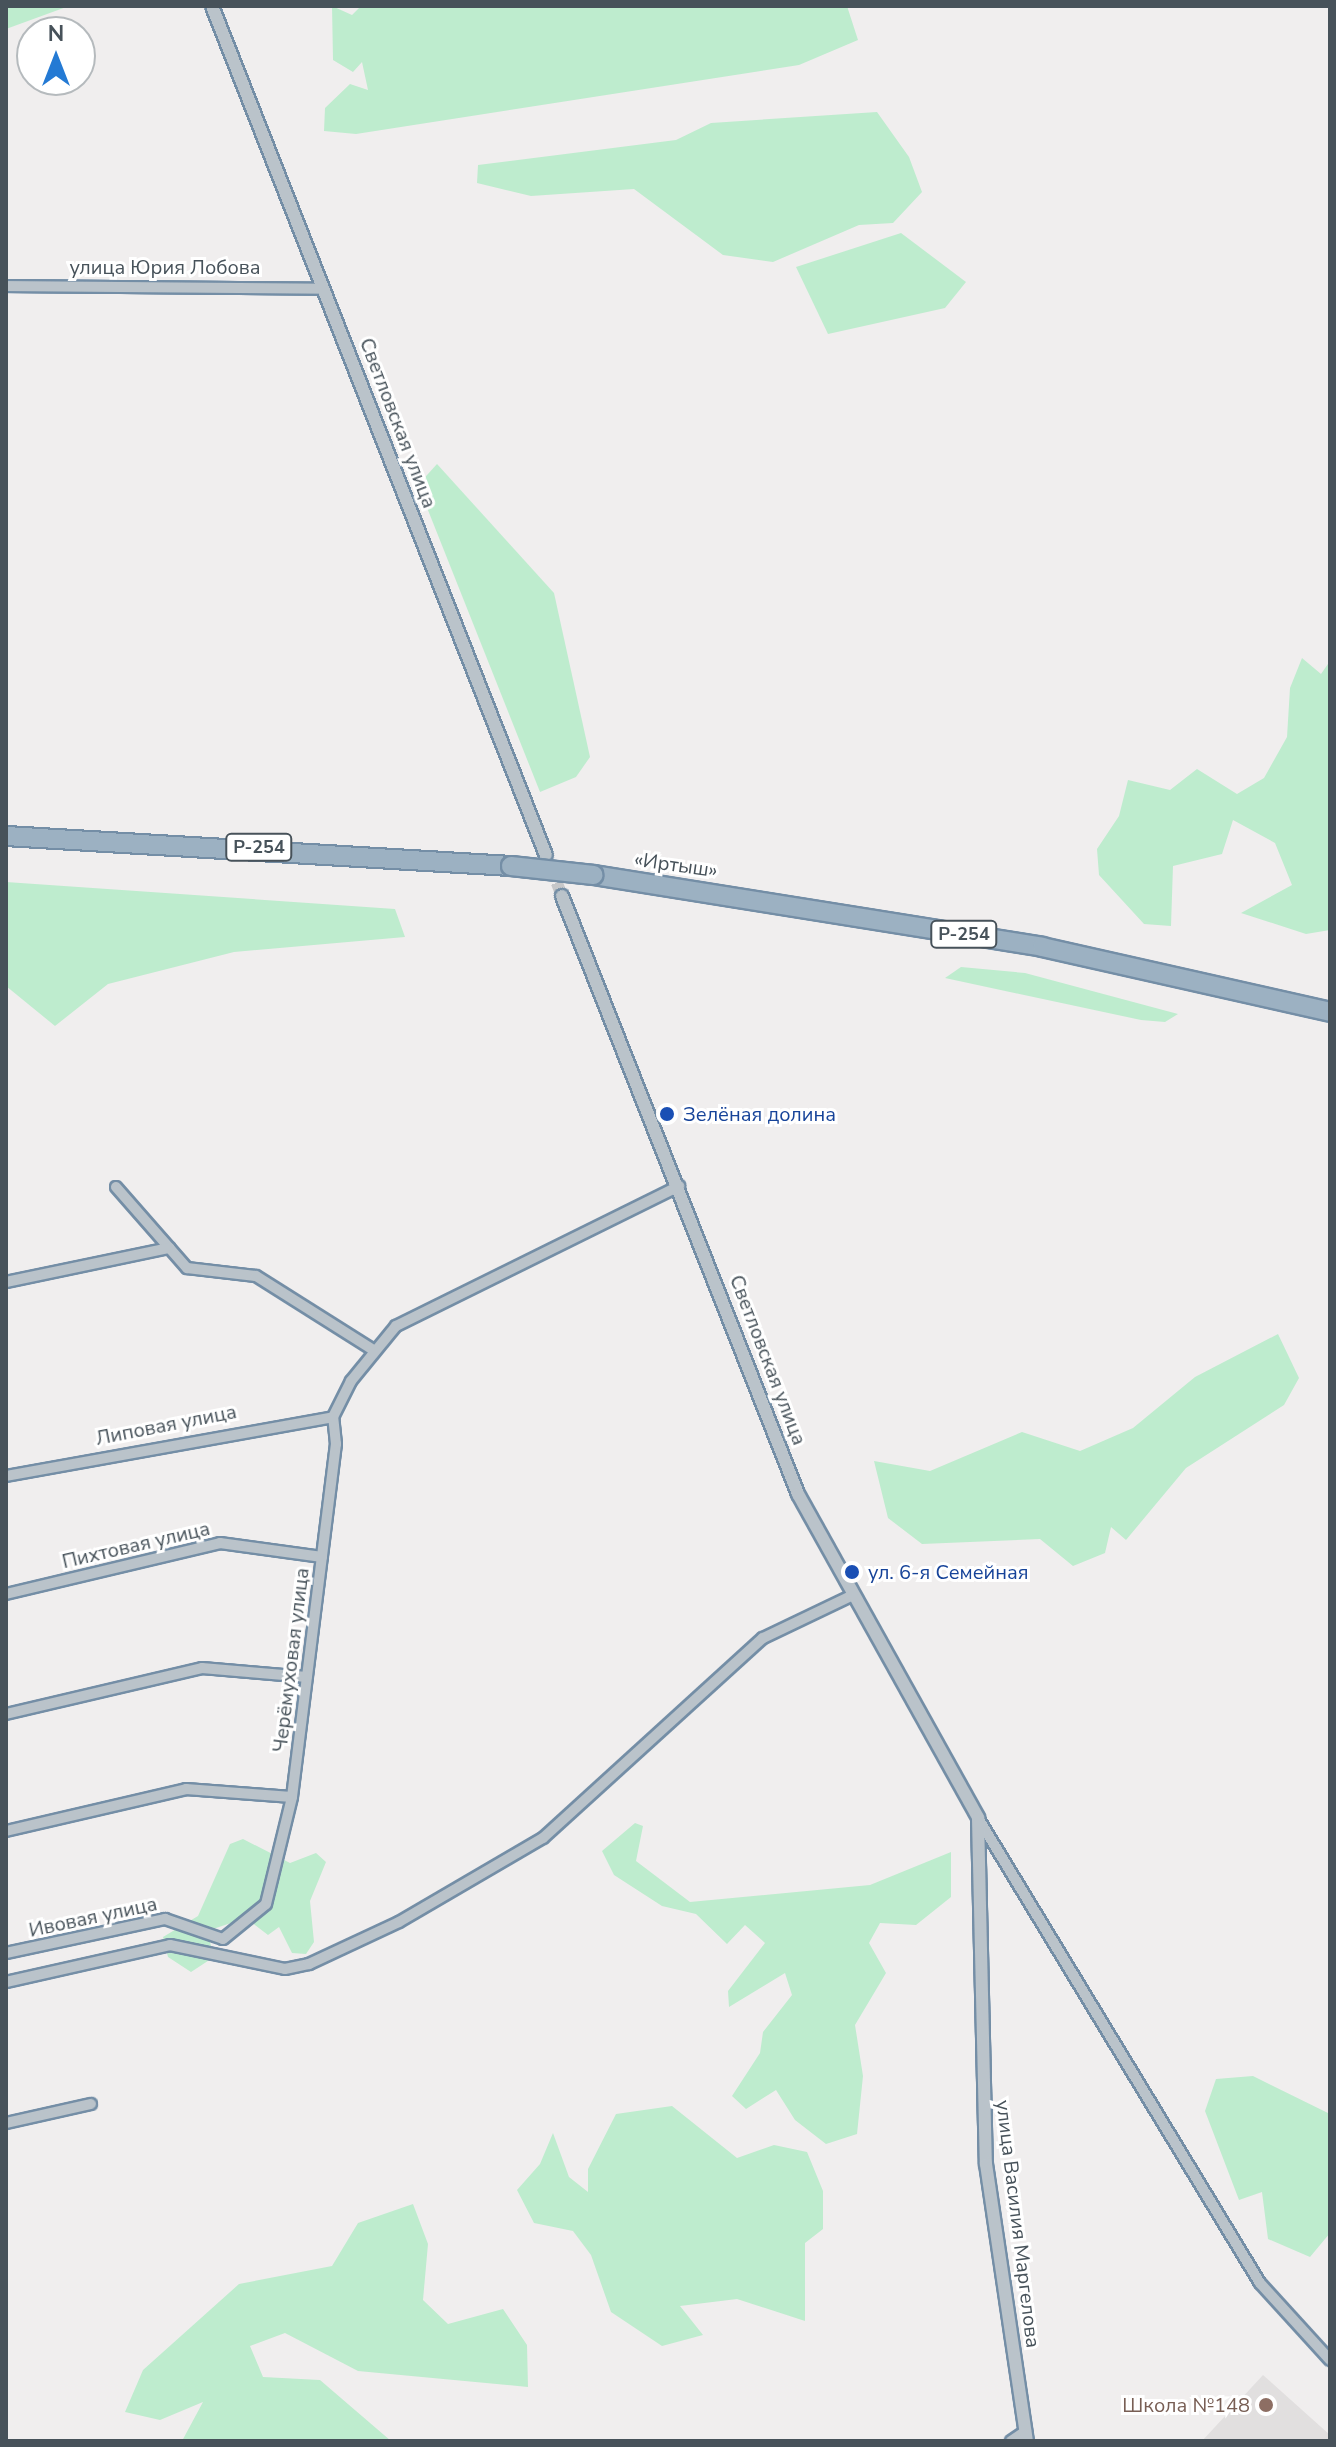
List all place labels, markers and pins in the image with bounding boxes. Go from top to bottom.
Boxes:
place label: Зелёная долина [683,1102,836,1126]
marker: Зелёная долина [658,1105,676,1123]
place label: ул. 6-я Семейная [868,1560,1029,1584]
marker: ул. 6-я Семейная [843,1563,861,1581]
place label: Школа №148 [1122,2393,1250,2417]
marker: Школа №148 [1257,2396,1275,2414]

